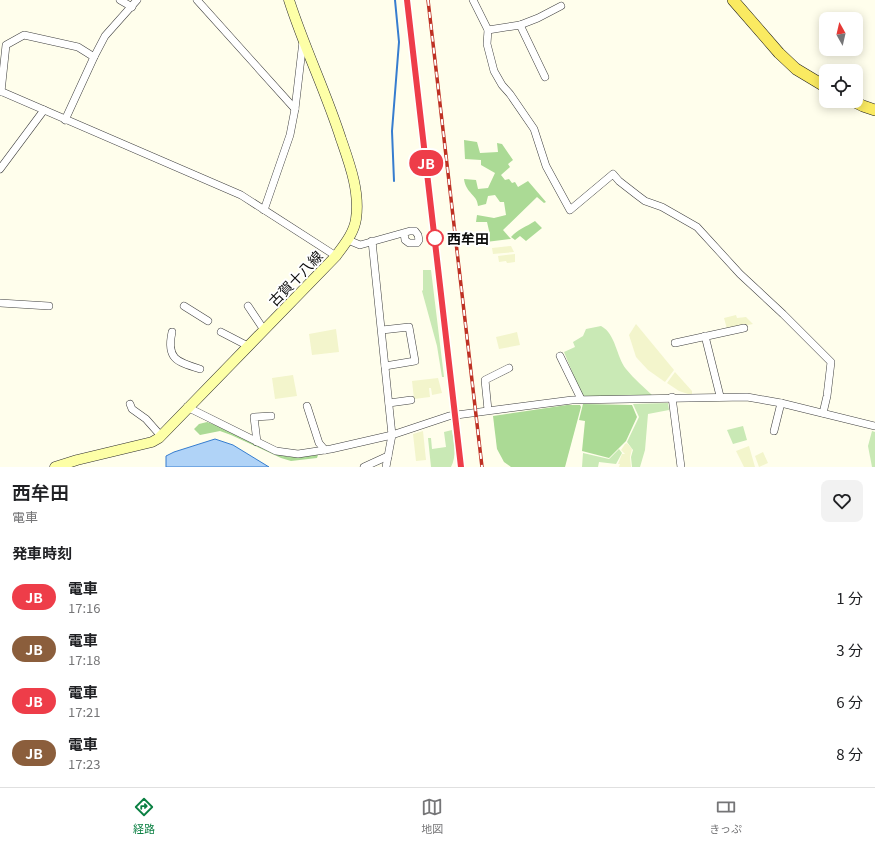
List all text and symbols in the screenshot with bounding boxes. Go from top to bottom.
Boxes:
north arrow [819,12,863,56]
map controls [819,12,863,108]
button: locate [819,64,863,108]
line badge: JB [408,150,444,176]
text: JB [417,153,435,173]
place label: 西牟田 [447,228,489,248]
marker: 西牟田 [426,229,444,247]
street label: 古賀十八線 [263,246,327,310]
text: 西牟田 [12,478,69,505]
button: heart [821,480,863,522]
text: 電車 [12,507,38,526]
text: 発車時刻 [12,542,72,563]
text: 電車 [68,577,98,598]
text: JB [25,587,43,607]
text: 1 分 [836,587,863,608]
text: 17:16 [68,598,100,617]
text: 電車 [68,629,98,650]
text: JB [25,639,43,659]
text: 3 分 [836,639,863,660]
text: 17:18 [68,650,100,669]
text: 電車 [68,681,98,702]
text: JB [25,691,43,711]
text: 6 分 [836,691,863,712]
text: 17:21 [68,702,100,721]
text: 電車 [68,733,98,754]
text: JB [25,743,43,763]
text: 8 分 [836,743,863,764]
text: 17:23 [68,754,100,773]
tab: 経路 [133,796,155,836]
tab: 地図 [421,796,443,836]
tab: きっぷ [709,796,742,836]

